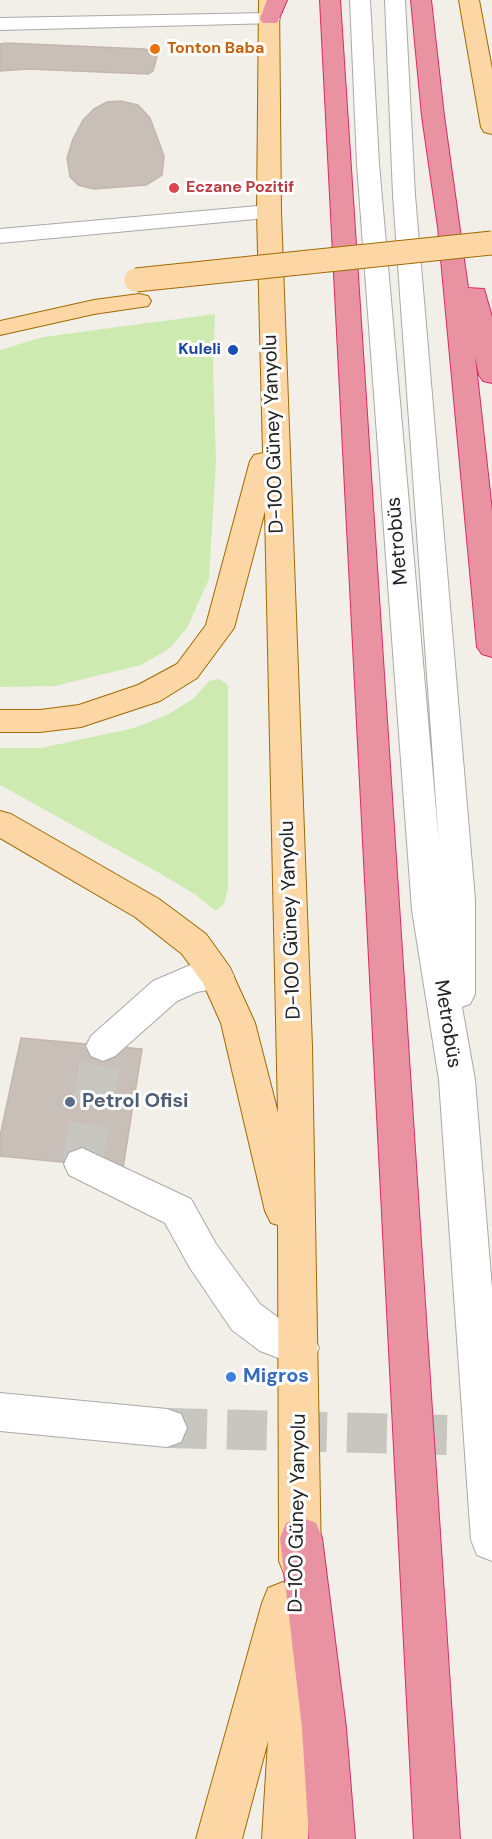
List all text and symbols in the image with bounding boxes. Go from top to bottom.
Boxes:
place label: Tonton Baba [167,39,264,59]
marker: Tonton Baba [148,42,162,56]
place label: Eczane Pozitif [186,178,294,198]
marker: Eczane Pozitif [167,181,181,195]
street label: D-100 Güney Yanyolu [259,334,289,534]
place label: Kuleli [178,340,221,360]
marker: Kuleli [226,343,240,357]
street label: Metrobüs [382,496,414,586]
street label: D-100 Güney Yanyolu [276,820,306,1020]
street label: Metrobüs [428,978,466,1070]
place label: Petrol Ofisi [82,1090,189,1114]
marker: Petrol Ofisi [63,1095,77,1109]
place label: Migros [243,1365,309,1389]
marker: Migros [224,1370,238,1384]
street label: D-100 Güney Yanyolu [284,1413,312,1613]

